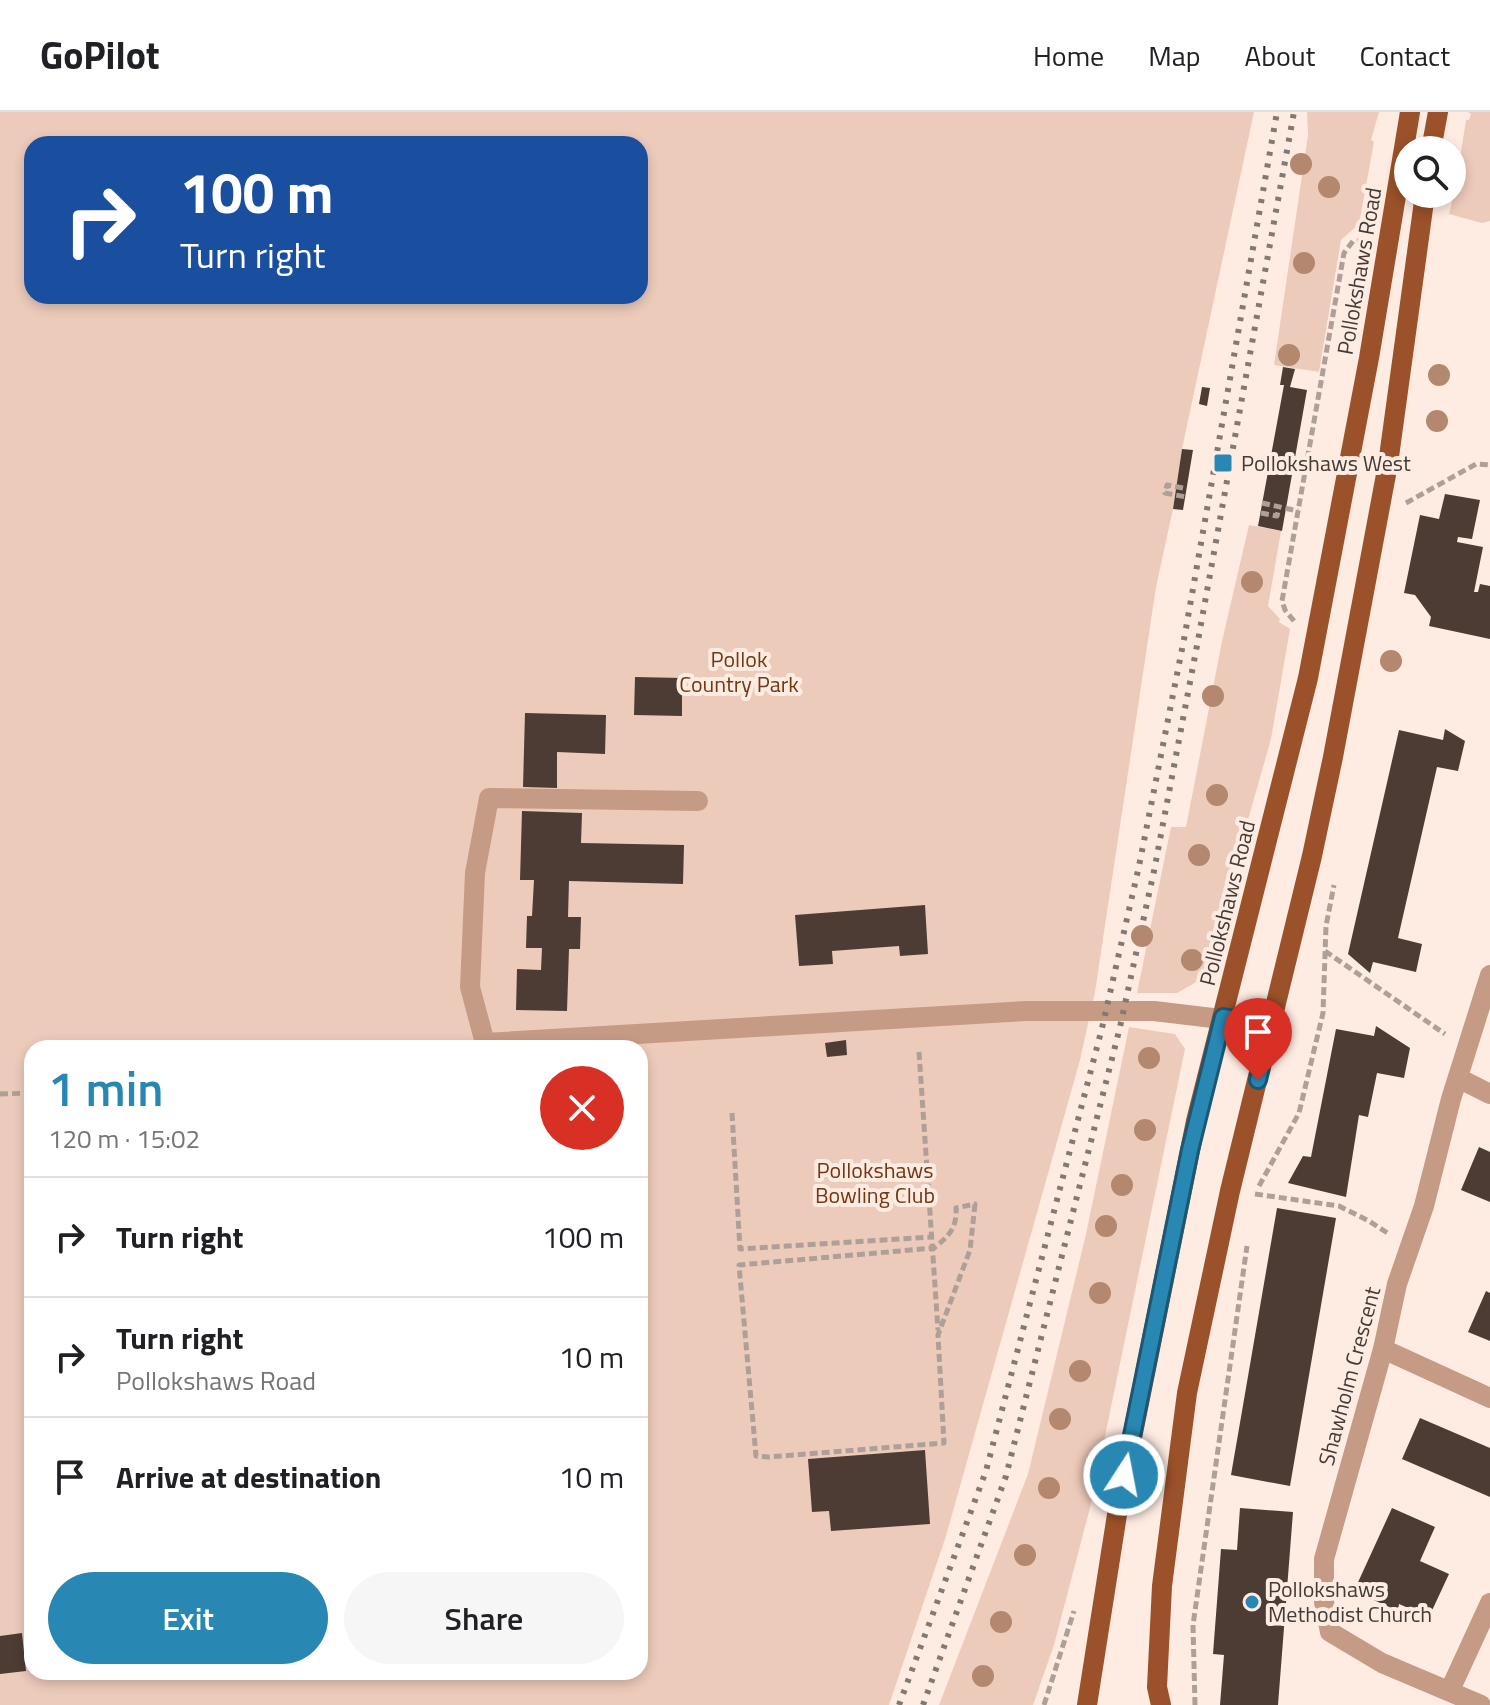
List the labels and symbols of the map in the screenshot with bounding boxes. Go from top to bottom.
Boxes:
street label: Pollokshaws Road [1328,185,1390,357]
place label: Pollokshaws West [1241,446,1411,480]
marker: Pollokshaws West [1212,452,1234,474]
park label: Pollok Country Park [679,642,799,701]
street label: Pollokshaws Road [1190,817,1264,989]
pin [1224,998,1292,1080]
park label: Pollokshaws Bowling Club [815,1153,935,1212]
street label: Shawholm Crescent [1309,1283,1389,1469]
position arrow [1082,1433,1166,1517]
place label: Pollokshaws Methodist Church [1268,1572,1432,1631]
marker: Pollokshaws Methodist Church [1243,1593,1261,1611]

